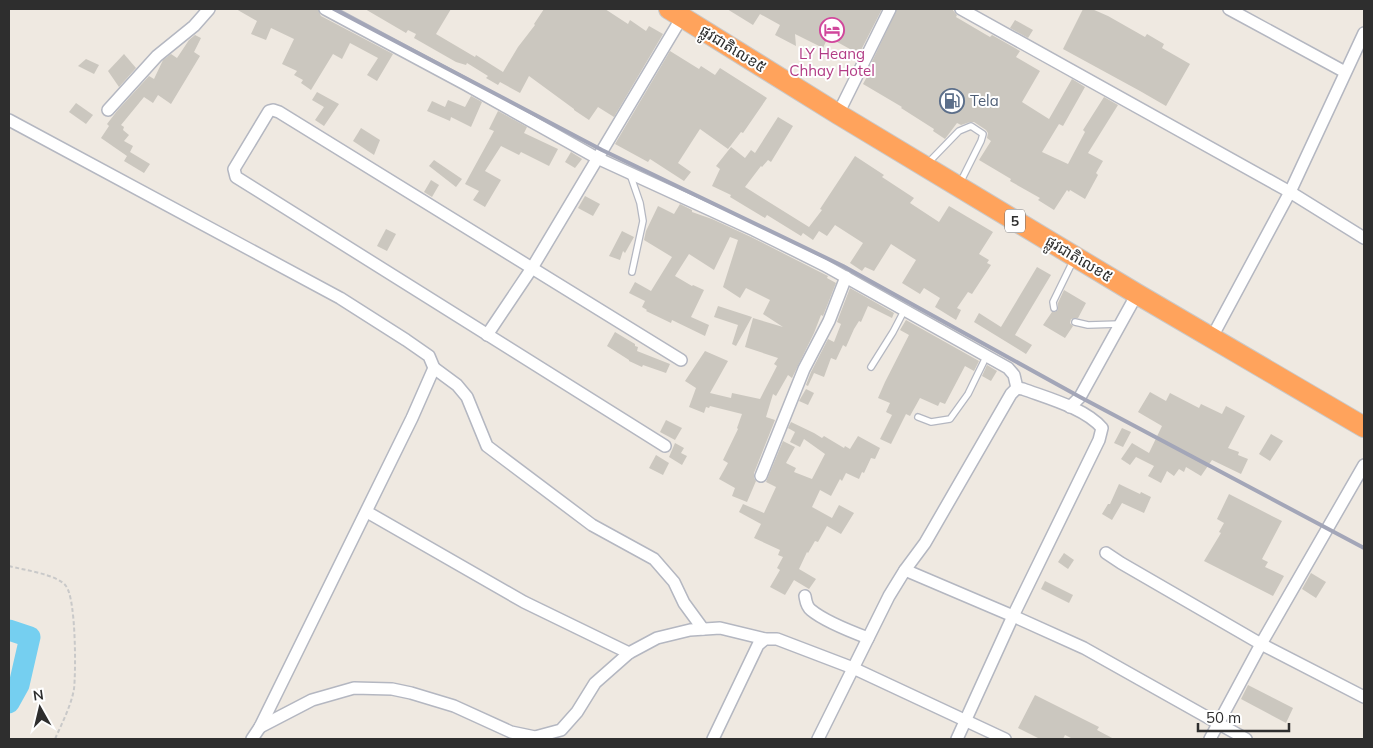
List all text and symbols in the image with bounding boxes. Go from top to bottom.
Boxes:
hotel icon: LY Heang Chhay Hotel [819,17,845,43]
street label: ផ្លូវជាតិលេខ៥ [694,21,770,80]
place label: LY Heang Chhay Hotel [789,44,875,80]
fuel station icon: Tela [939,88,965,114]
place label: Tela [970,91,999,110]
road number: 5 [1005,210,1025,232]
street label: ផ្លូវជាតិលេខ៥ [1040,231,1116,290]
north arrow [15,683,65,733]
text: N [32,685,45,705]
scale bar [1198,700,1289,732]
text: 50 m [1206,708,1241,727]

